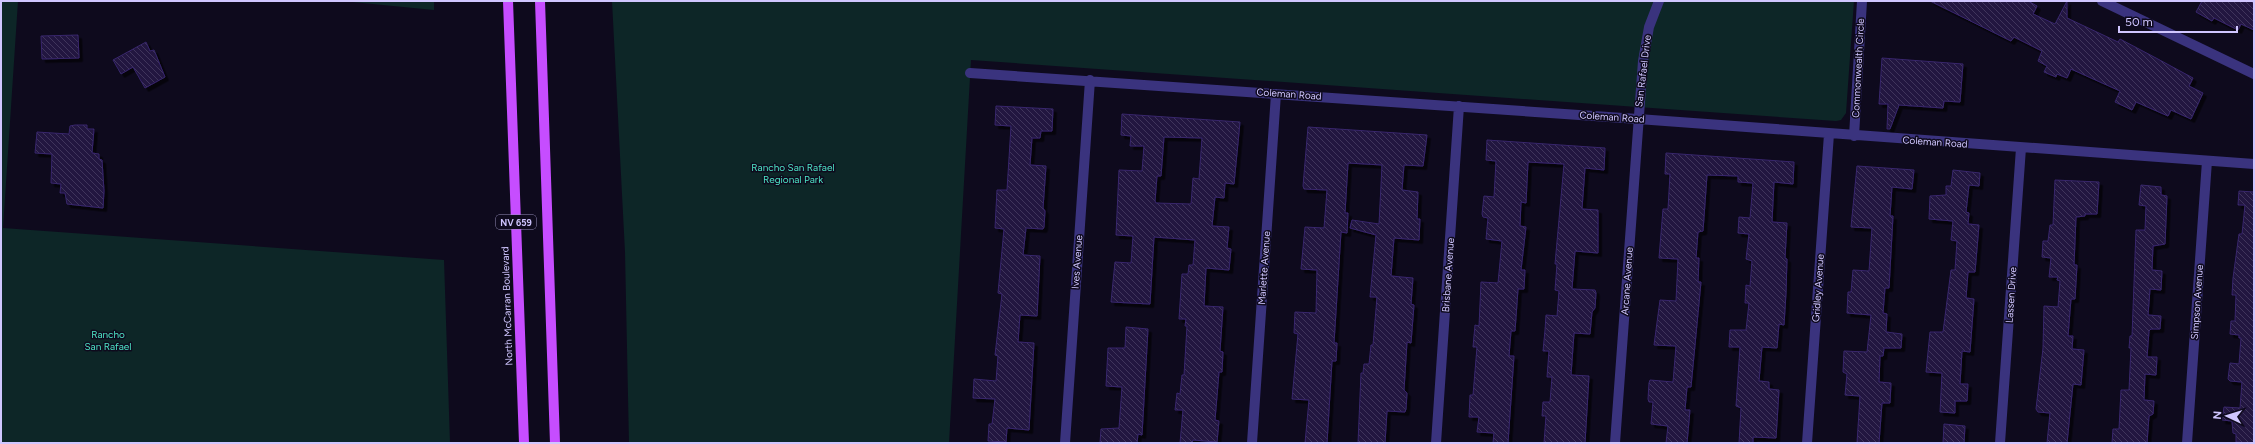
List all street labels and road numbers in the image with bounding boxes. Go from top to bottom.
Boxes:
street label: Commonwealth Circle [1849,17,1867,118]
street label: San Rafael Drive [1632,34,1654,108]
street label: Coleman Road [1256,85,1322,103]
street label: Coleman Road [1579,108,1645,126]
street label: Coleman Road [1902,133,1968,151]
road number: NV 659 [496,215,536,229]
street label: Marlette Avenue [1255,230,1273,305]
street label: Ives Avenue [1069,234,1085,289]
street label: Brisbane Avenue [1439,237,1457,313]
street label: North McCarran Boulevard [498,246,516,366]
street label: Arcane Avenue [1618,246,1636,315]
street label: Gridley Avenue [1809,253,1827,322]
street label: Simpson Avenue [2188,264,2206,340]
street label: Lassen Drive [2003,266,2019,324]

